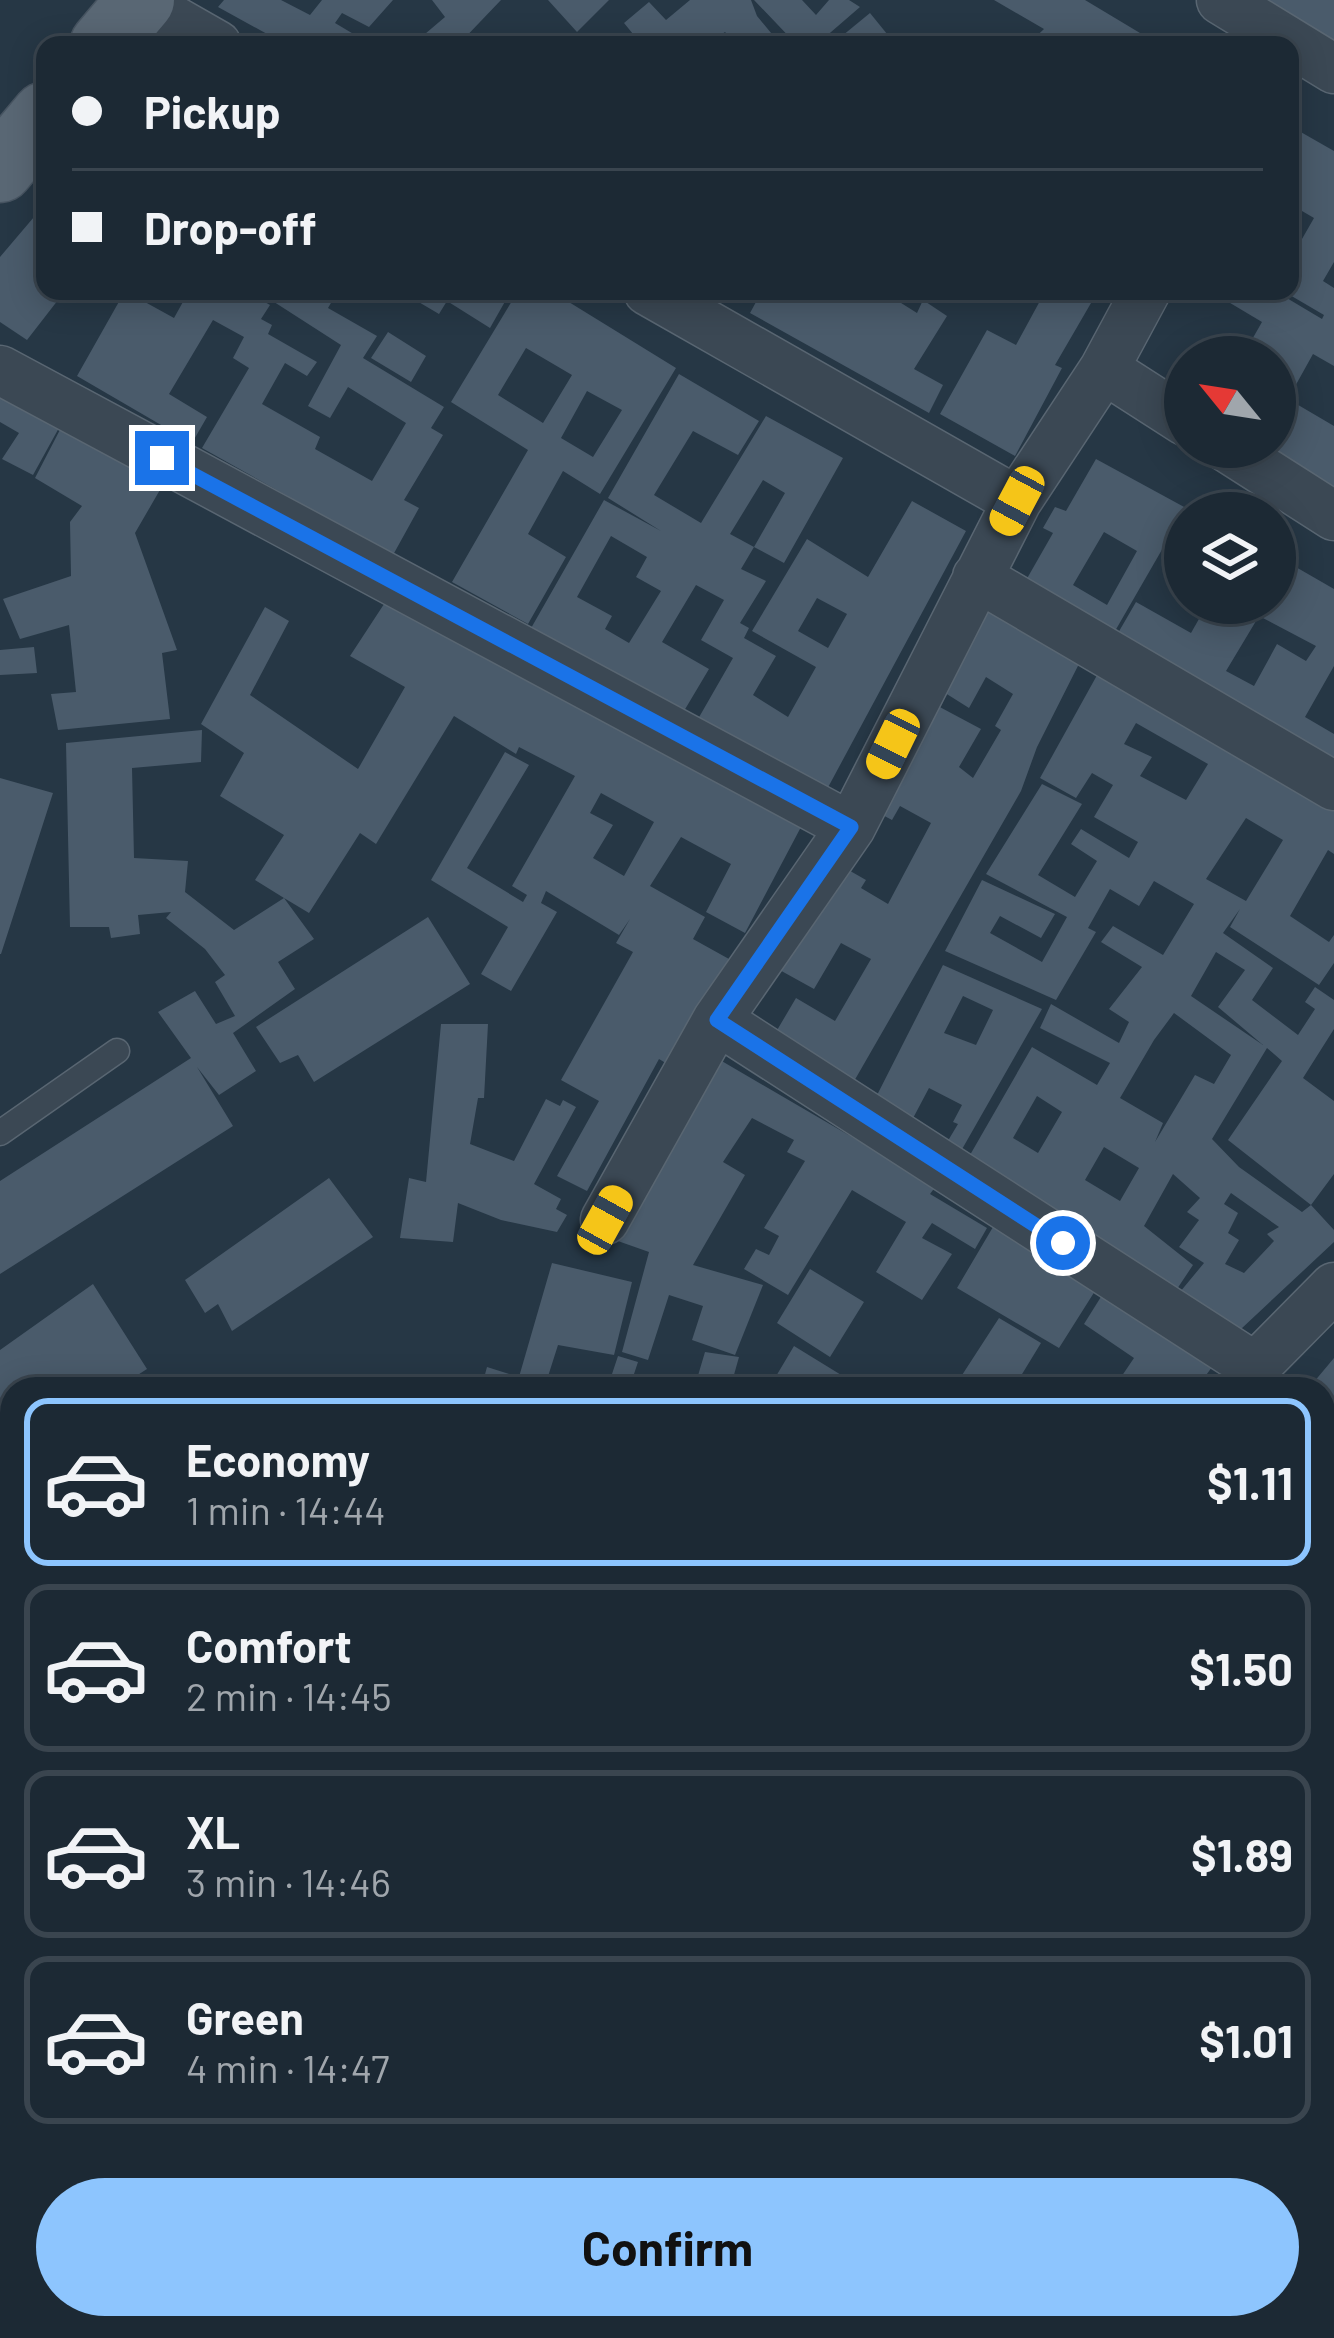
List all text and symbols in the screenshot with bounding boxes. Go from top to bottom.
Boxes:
text: Pickup [144,84,281,138]
text: Drop-off [144,200,317,254]
north arrow [1164,336,1296,468]
map controls [1164,336,1296,624]
route end [135,431,189,485]
car [984,461,1050,541]
button: layers [1164,492,1296,624]
car [861,704,925,784]
car [572,1180,638,1260]
route start [1036,1216,1090,1270]
icon: car [42,1428,150,1536]
text: Economy [186,1432,370,1486]
text: $1.11 [1207,1455,1293,1509]
text: 1 min · 14:44 [186,1486,386,1533]
icon: car [42,1614,150,1722]
text: Comfort [186,1618,352,1672]
text: $1.50 [1189,1641,1293,1695]
text: 2 min · 14:45 [186,1672,392,1719]
icon: car [42,1800,150,1908]
text: XL [186,1804,240,1858]
text: $1.89 [1191,1827,1293,1881]
text: 3 min · 14:46 [186,1858,391,1905]
icon: car [42,1986,150,2094]
text: Green [186,1990,304,2044]
text: $1.01 [1199,2013,1293,2067]
text: 4 min · 14:47 [186,2044,389,2091]
button: Confirm [36,2178,1299,2316]

